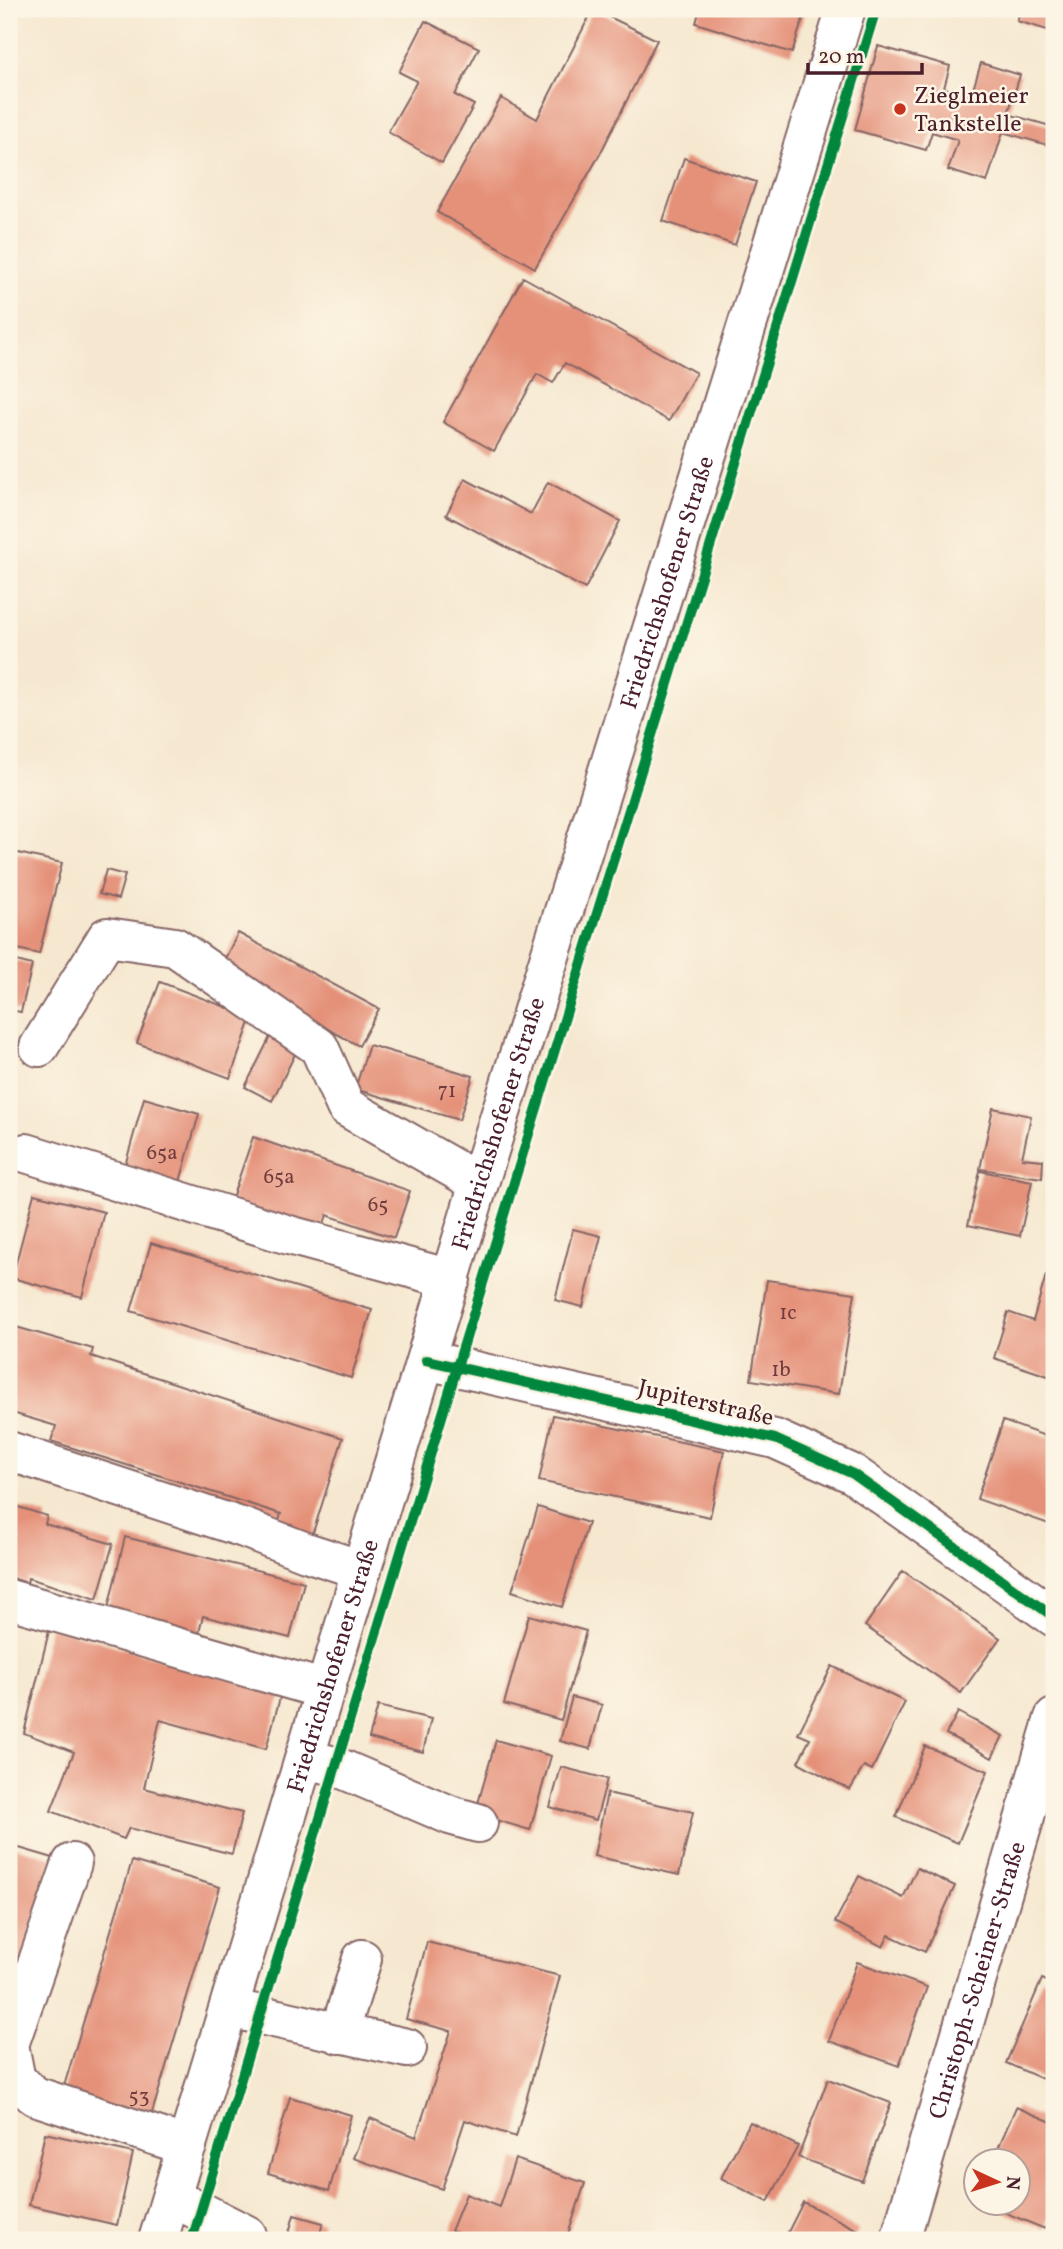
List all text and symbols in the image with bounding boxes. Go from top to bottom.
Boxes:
scale bar [808,32,921,76]
text: 20 m [818,43,864,72]
place label: Zieglmeier Tankstelle [914,80,1028,142]
marker: Zieglmeier Tankstelle [892,101,908,117]
street label: Friedrichshofener Straße [613,452,724,714]
street label: Friedrichshofener Straße [444,993,555,1255]
house number: 71 [438,1077,456,1106]
house number: 65a [146,1139,178,1168]
house number: 65a [263,1163,295,1192]
house number: 65 [368,1191,388,1220]
house number: 1c [779,1299,797,1328]
house number: 1b [771,1356,791,1385]
street label: Jupiterstraße [634,1372,777,1436]
street label: Friedrichshofener Straße [280,1535,389,1798]
street label: Christoph-Scheiner-Straße [922,1838,1036,2124]
house number: 53 [129,2082,149,2111]
north arrow [962,2148,1032,2218]
text: N [998,2175,1025,2191]

